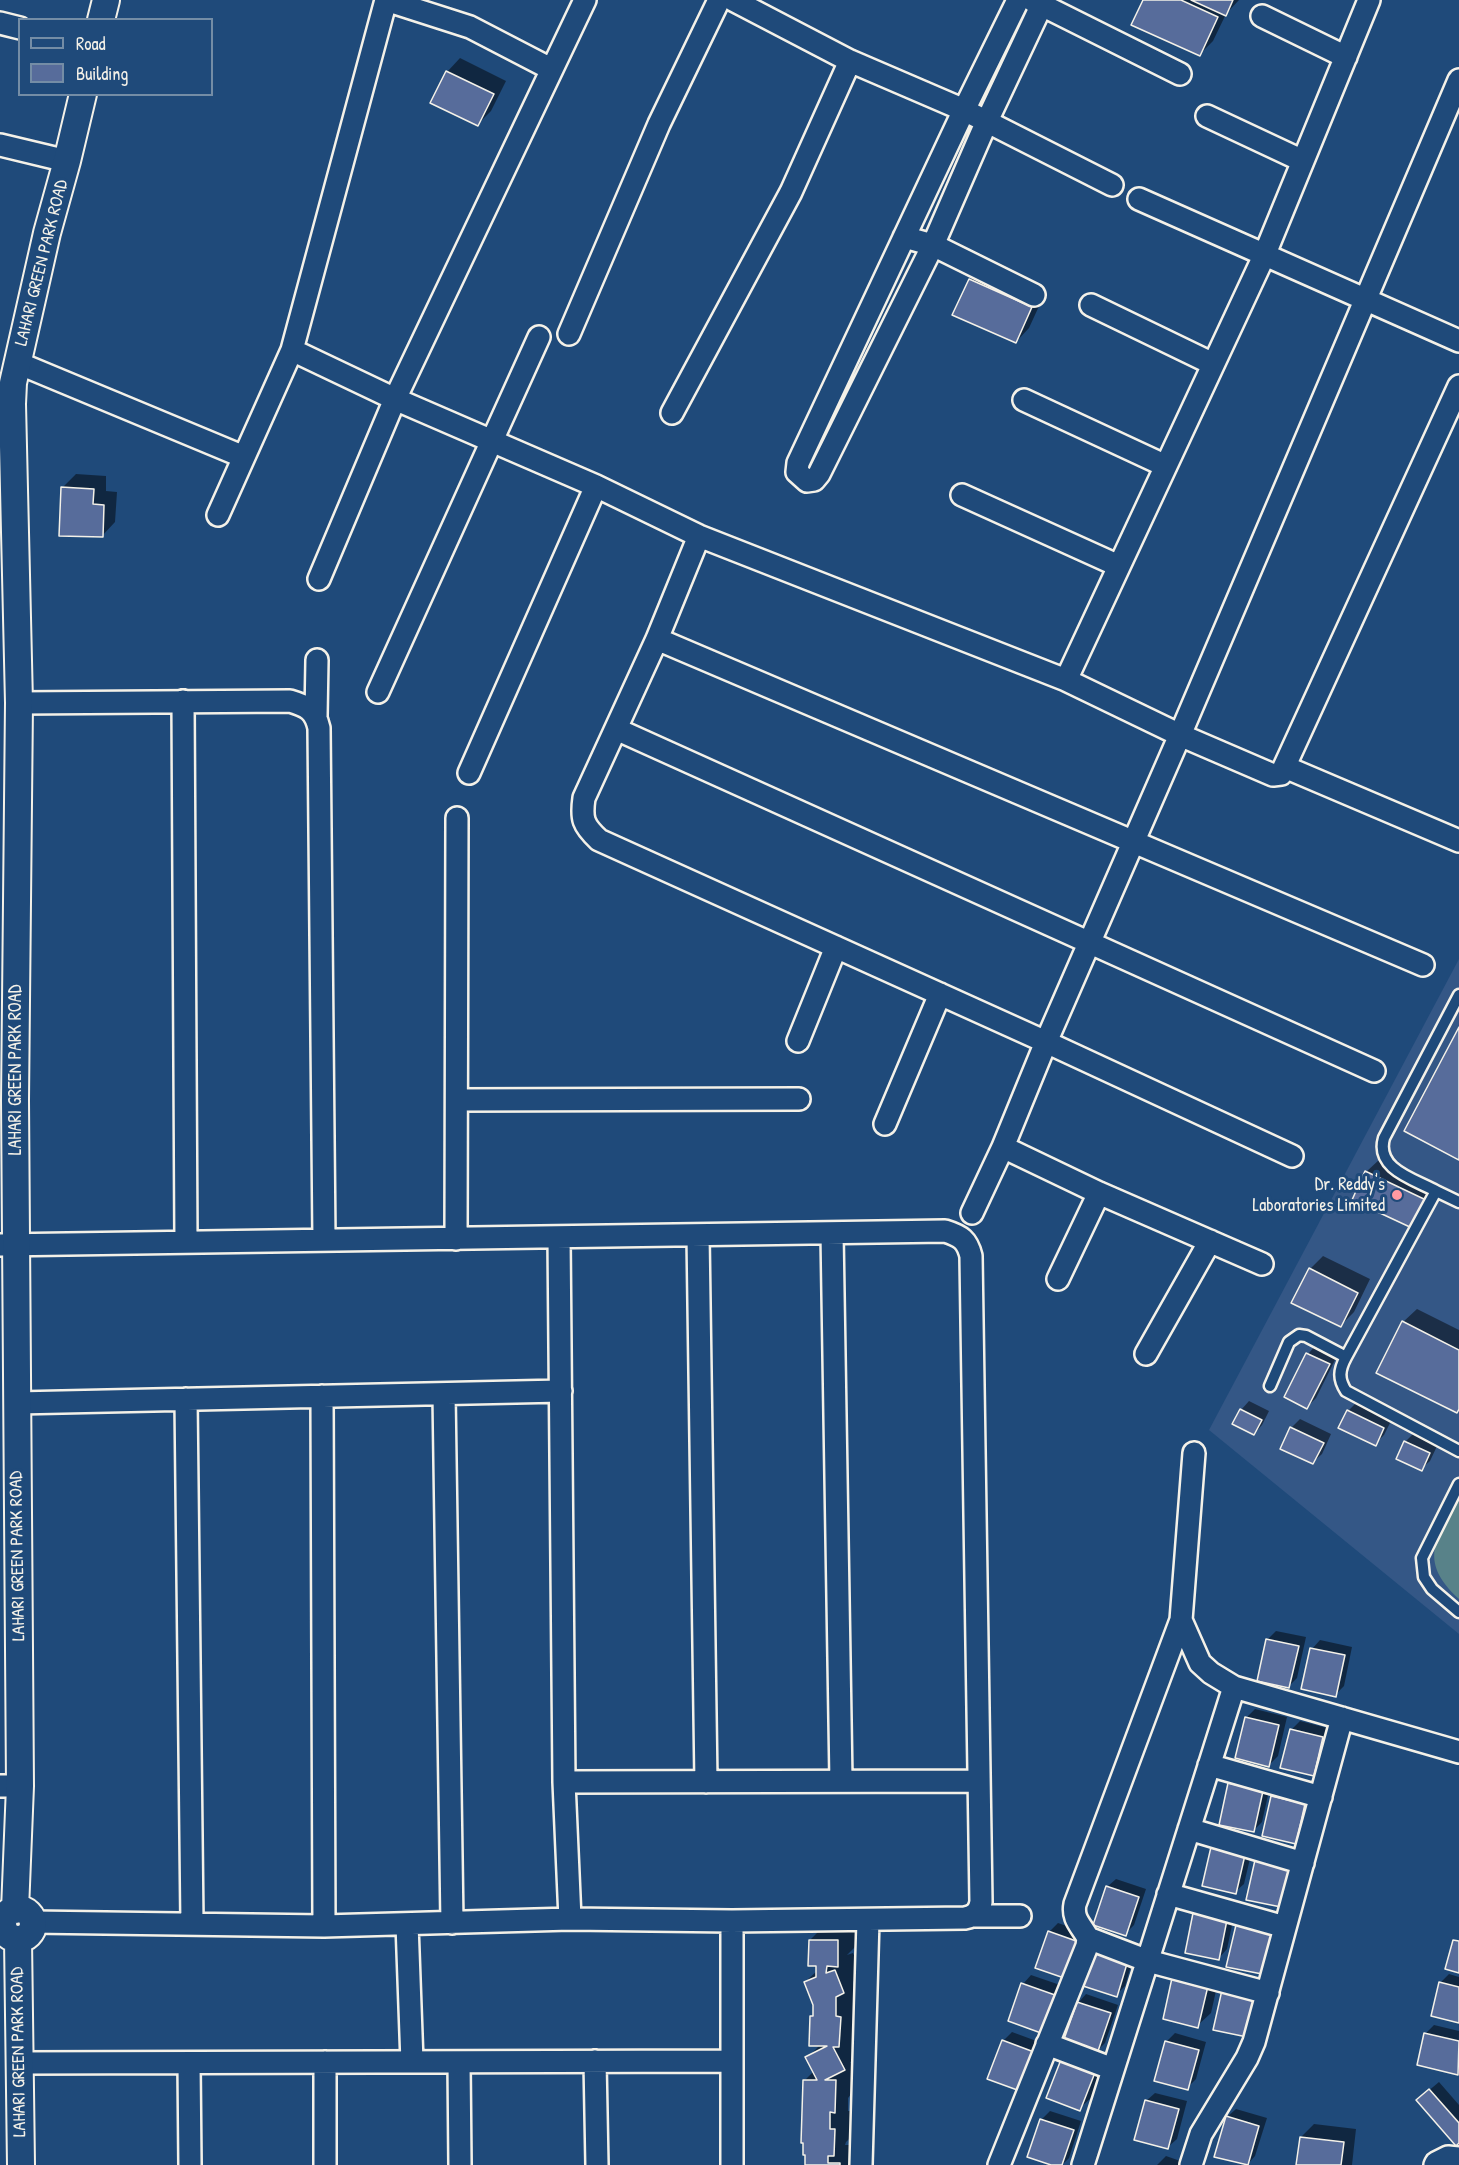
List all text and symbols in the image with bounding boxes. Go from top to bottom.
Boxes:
legend [18,18,213,96]
text: Road [76,31,106,56]
text: Building [76,61,128,86]
street label: LAHARI GREEN PARK ROAD [11,178,73,348]
street label: LAHARI GREEN PARK ROAD [5,985,27,1155]
place label: Dr. Reddy's Laboratories Limited [1253,1174,1385,1216]
marker: Dr. Reddy's Laboratories Limited [1390,1188,1404,1202]
street label: LAHARI GREEN PARK ROAD [6,1471,30,1641]
street label: LAHARI GREEN PARK ROAD [7,1967,31,2137]

